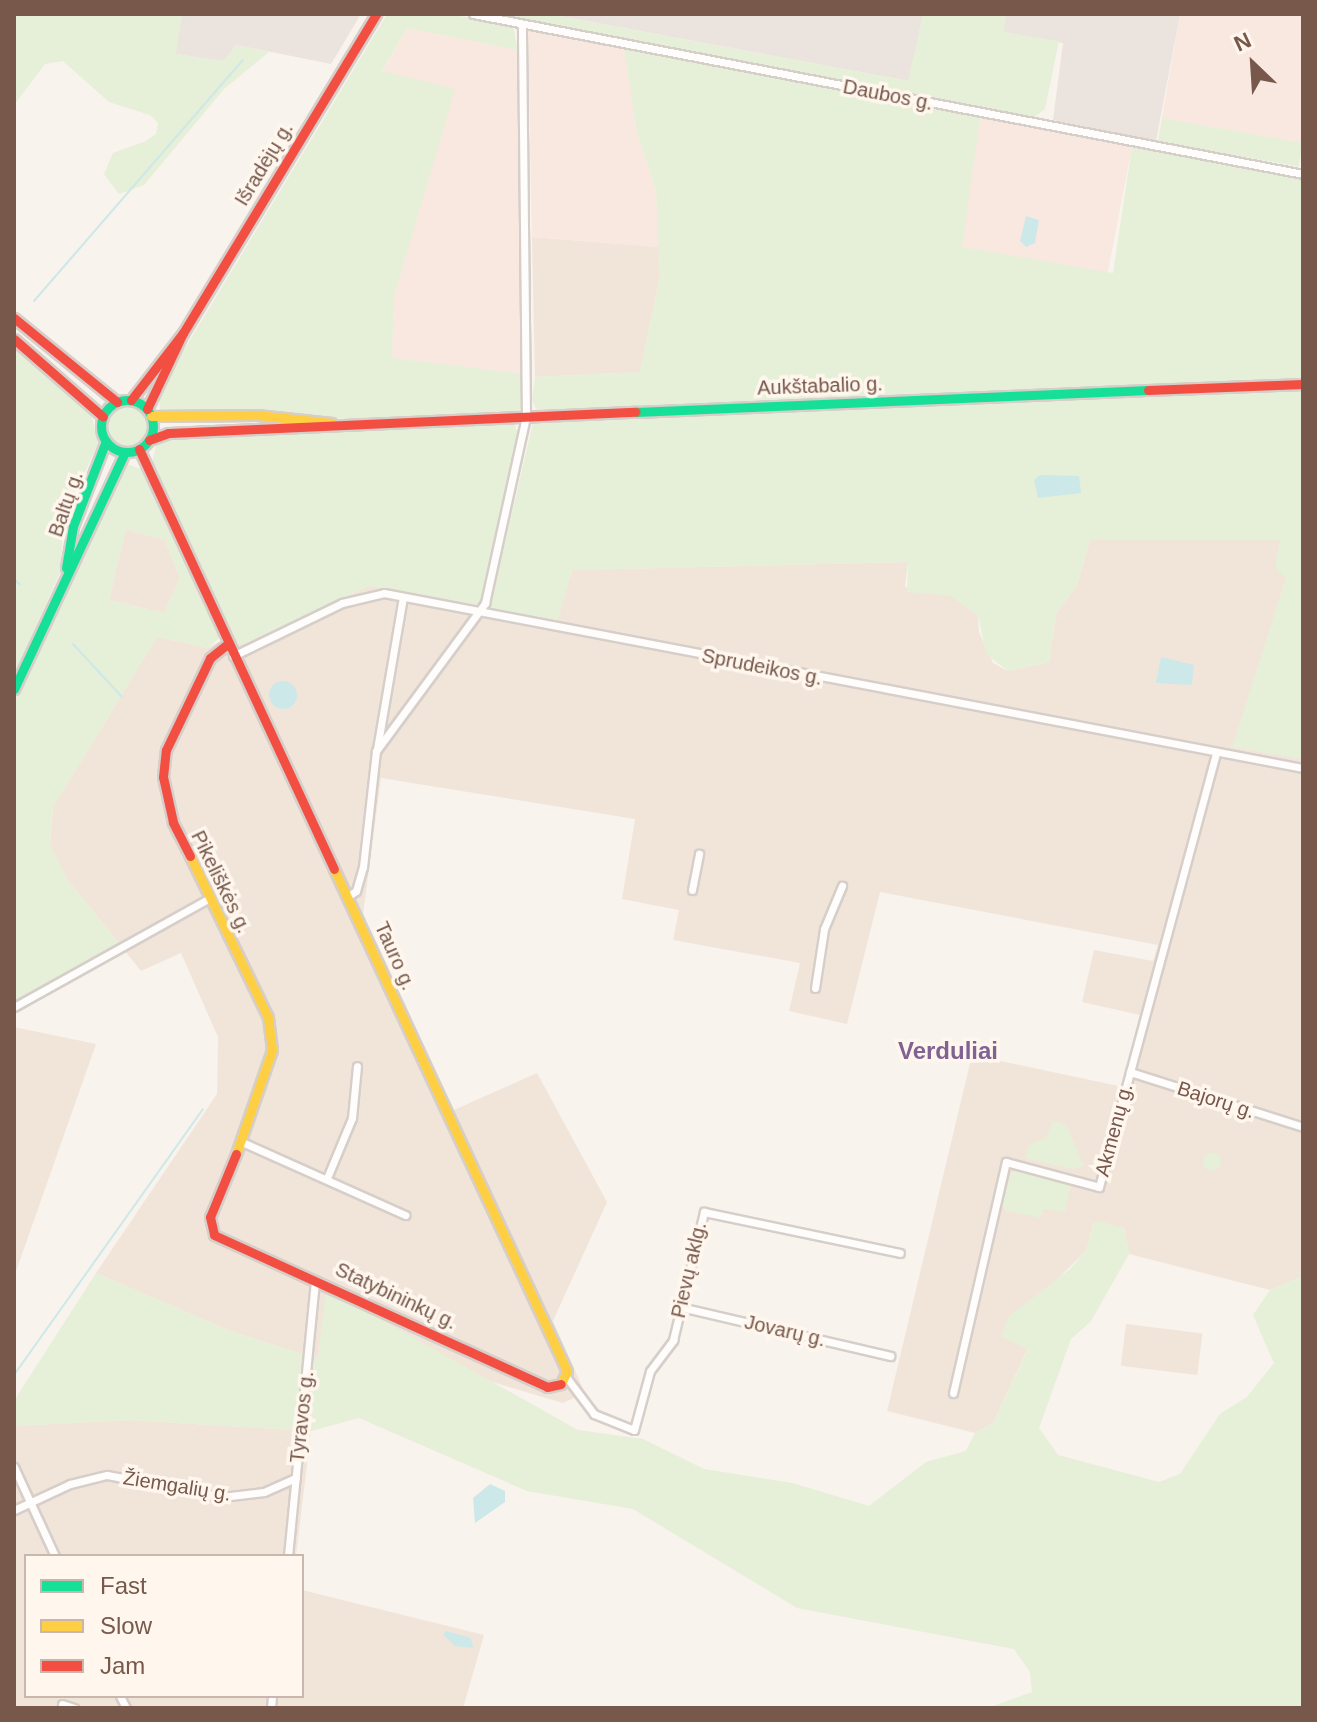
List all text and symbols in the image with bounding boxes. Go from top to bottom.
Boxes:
north arrow [1213,24,1293,104]
text: N [1230,27,1255,56]
street label: Daubos g. [841,75,935,115]
street label: Išradėjų g. [230,118,298,210]
street label: Aukštabalio g. [757,372,883,400]
street label: Baltų g. [44,468,88,540]
street label: Sprudeikos g. [700,644,824,690]
street label: Pikeliškės g. [186,827,256,937]
street label: Tauro g. [369,918,421,994]
district label: Verduliai [898,1037,998,1065]
street label: Bajorų g. [1174,1076,1258,1124]
street label: Akmenų g. [1090,1081,1138,1179]
street label: Pievų aklg. [666,1220,712,1320]
street label: Statybininkų g. [331,1257,461,1335]
street label: Jovarų g. [742,1310,828,1352]
street label: Tyravos g. [285,1370,319,1464]
street label: Žiemgalių g. [121,1466,233,1506]
legend [24,1554,304,1698]
text: Fast [100,1572,147,1599]
text: Slow [100,1612,152,1639]
text: Jam [100,1652,145,1679]

